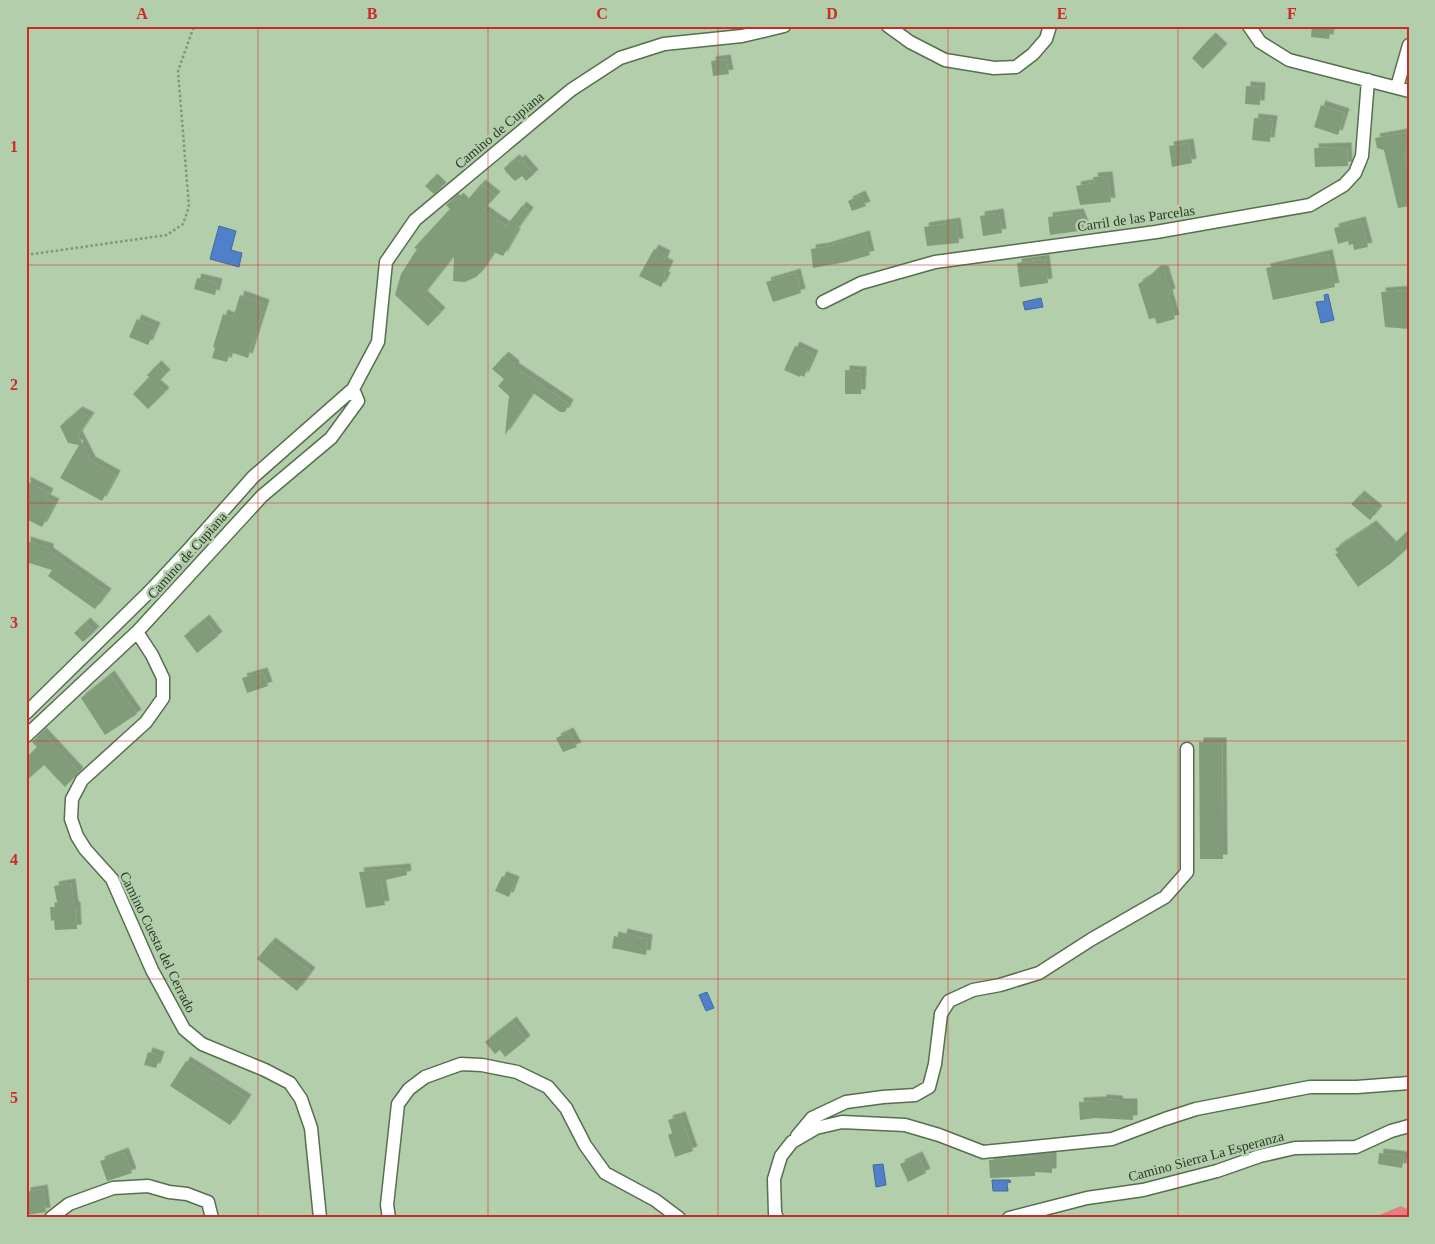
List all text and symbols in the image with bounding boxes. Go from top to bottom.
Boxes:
text: A [136,5,148,22]
text: B [367,5,378,22]
text: C [596,5,608,22]
text: D [826,5,838,22]
text: E [1057,5,1067,22]
text: F [1287,5,1297,22]
street label: Camino de Cupiana [452,88,547,172]
text: 1 [10,138,18,155]
street label: Carril de las Parcelas [1076,203,1196,234]
text: 2 [10,376,18,393]
street label: Camino de Cupiana [145,508,231,602]
text: 3 [10,614,18,631]
text: 4 [10,851,18,868]
street label: Camino Cuesta del Cerrado [117,869,198,1015]
text: 5 [10,1089,18,1106]
street label: Camino Sierra La Esperanza [1127,1128,1286,1185]

